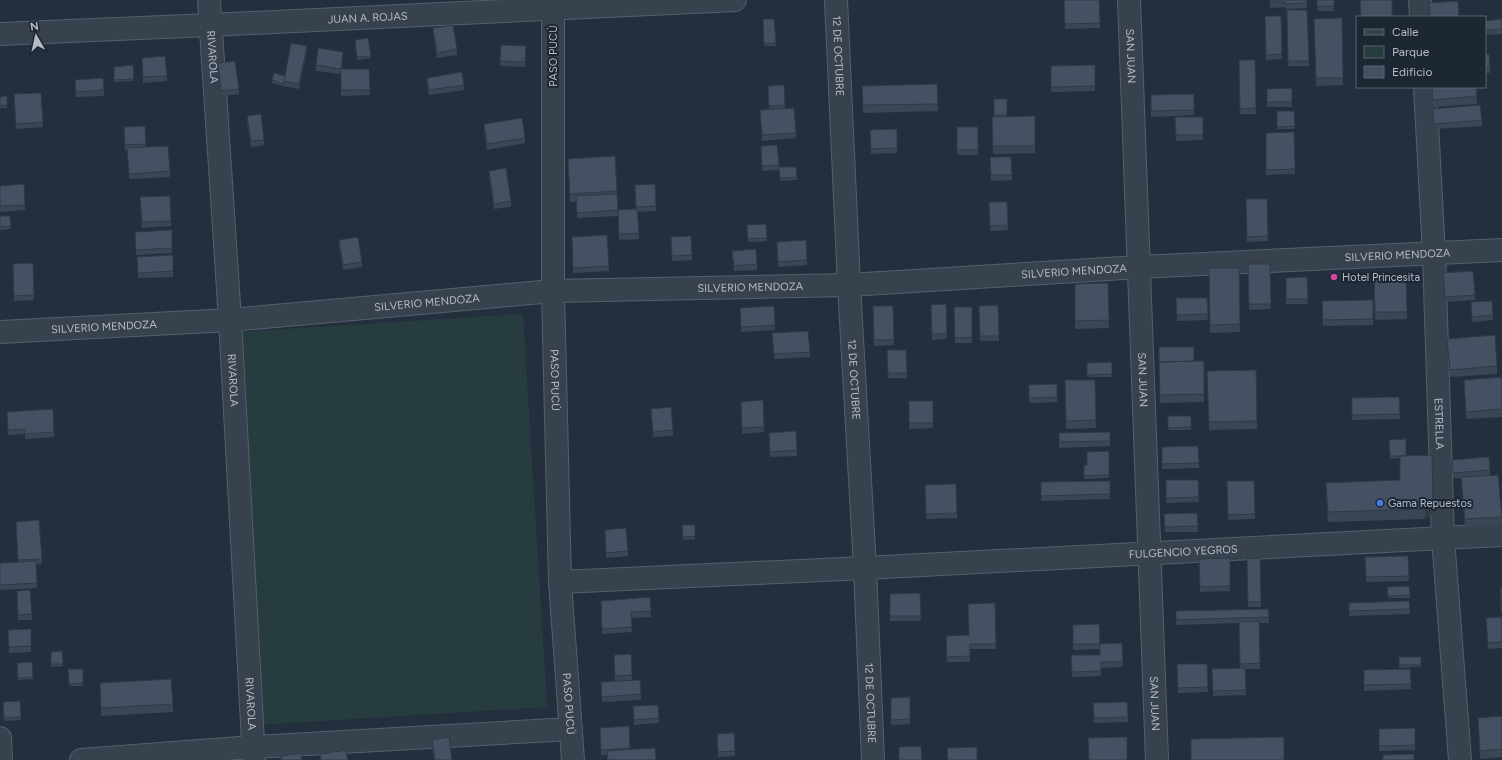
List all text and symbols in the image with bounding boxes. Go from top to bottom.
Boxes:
street label: JUAN A. ROJAS [327,10,408,26]
street label: 12 DE OCTUBRE [830,15,846,97]
north arrow [16,16,56,56]
legend [1356,16,1486,88]
text: N [29,20,40,34]
street label: PASO PUCÚ [546,25,560,87]
text: Calle [1392,25,1419,39]
street label: SAN JUAN [1123,28,1138,84]
street label: RIVAROLA [204,30,220,84]
text: Parque [1392,45,1430,59]
text: Edificio [1392,65,1432,79]
street label: SILVERIO MENDOZA [1344,246,1451,264]
street label: SILVERIO MENDOZA [1021,262,1128,281]
place label: Hotel Princesita [1342,271,1420,284]
marker: Hotel Princesita [1329,272,1339,282]
street label: SILVERIO MENDOZA [697,280,804,295]
street label: SILVERIO MENDOZA [374,292,481,314]
street label: SILVERIO MENDOZA [51,318,158,336]
street label: 12 DE OCTUBRE [845,339,863,420]
street label: PASO PUCÚ [547,349,563,411]
street label: SAN JUAN [1135,352,1150,407]
street label: RIVAROLA [225,353,241,408]
street label: ESTRELLA [1432,398,1446,450]
place label: Gama Repuestos [1388,497,1472,510]
marker: Gama Repuestos [1375,498,1385,508]
street label: FULGENCIO YEGROS [1129,543,1238,561]
street label: 12 DE OCTUBRE [862,663,878,744]
street label: PASO PUCÚ [560,672,578,735]
street label: SAN JUAN [1147,676,1162,731]
street label: RIVAROLA [242,677,258,731]

